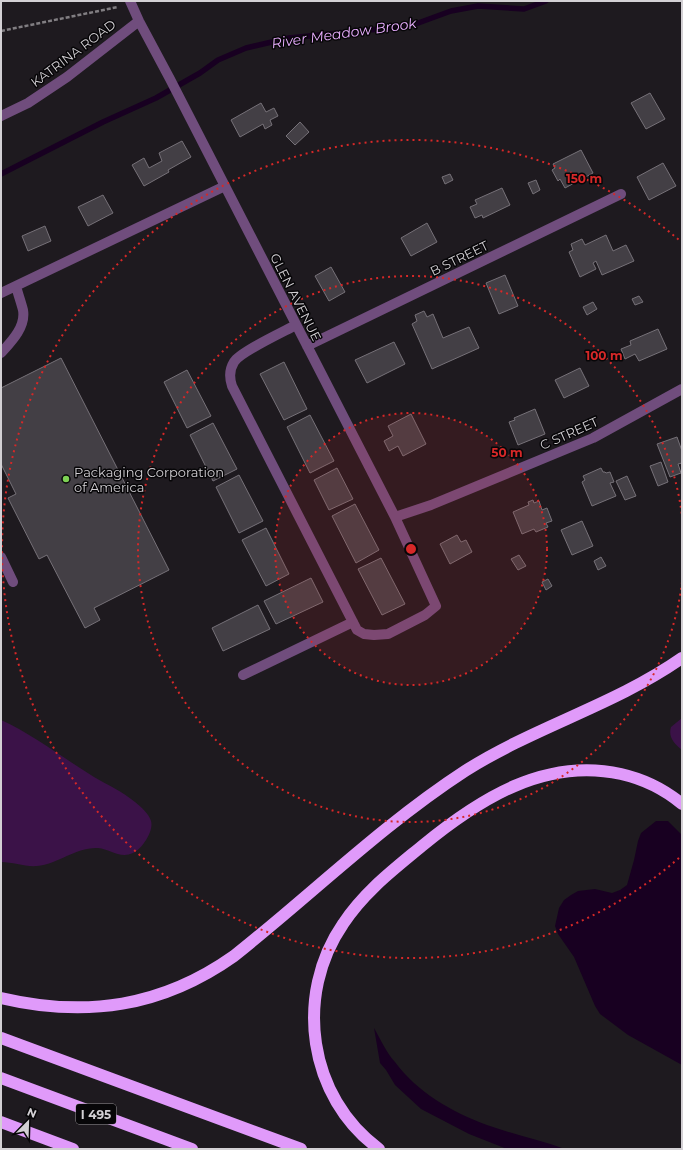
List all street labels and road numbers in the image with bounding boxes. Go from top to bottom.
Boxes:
street label: KATRINA ROAD [27,16,119,90]
street label: B STREET [427,237,491,279]
street label: GLEN AVENUE [267,250,325,344]
street label: C STREET [537,413,601,453]
road number: I 495 [76,1104,116,1124]

